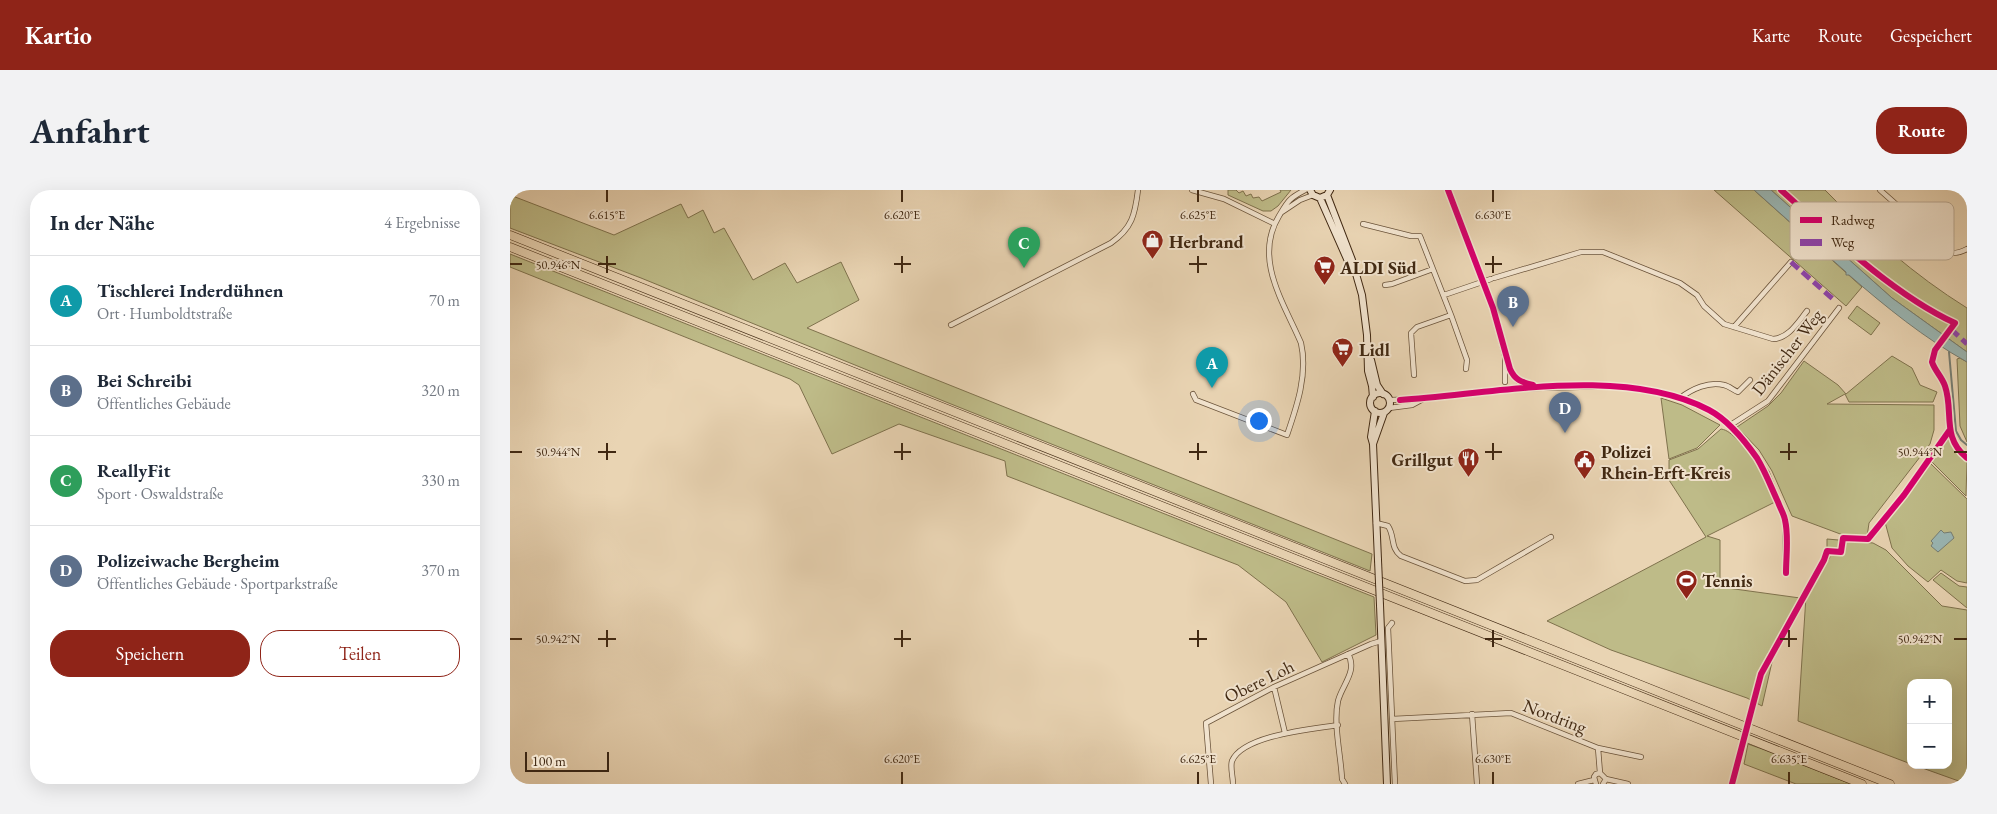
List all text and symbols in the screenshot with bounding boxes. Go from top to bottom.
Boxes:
text: Kartio [25,20,92,51]
text: Karte [1752,24,1790,47]
text: Route [1818,24,1862,47]
text: Gespeichert [1890,24,1972,47]
button: Route [1876,107,1967,154]
text: Anfahrt [30,108,150,153]
legend [1790,202,1954,260]
text: 6.615°E [589,207,625,223]
text: 6.620°E [884,207,920,223]
text: 6.625°E [1180,207,1216,223]
text: 6.630°E [1475,207,1511,223]
text: In der Nähe [50,209,155,236]
text: Radweg [1831,211,1875,229]
text: 4 Ergebnisse [384,212,460,233]
pin: C [1008,227,1040,268]
shop icon: Herbrand [1141,229,1165,260]
place label: Herbrand [1169,230,1244,253]
text: Weg [1831,233,1855,251]
supermarket icon: ALDI Süd [1312,255,1336,286]
place label: ALDI Süd [1339,256,1417,279]
text: 50.946°N [536,257,581,273]
text: Tischlerei Inderdühnen [97,278,284,303]
pin: B [1497,286,1529,327]
text: A [60,290,72,311]
text: 70 m [429,290,460,311]
text: Ort · Humboldtstraße [97,303,232,324]
street label: Dänischer Weg [1746,304,1828,400]
supermarket icon: Lidl [1331,337,1355,368]
place label: Lidl [1359,338,1390,361]
pin: A [1196,347,1228,388]
text: Bei Schreibi [97,368,192,393]
text: B [61,380,71,401]
text: 320 m [421,380,460,401]
pin: D [1549,392,1581,433]
text: Öffentliches Gebäude [97,393,231,414]
your location [1246,408,1272,434]
place label: Polizei Rhein-Erft-Kreis [1601,440,1730,484]
text: 50.944°N [536,444,581,460]
text: 50.944°N [1898,444,1943,460]
restaurant icon: Grillgut [1457,447,1481,478]
place label: Grillgut [1392,448,1453,471]
public building icon: Polizei Rhein-Erft-Kreis [1573,449,1597,480]
text: ReallyFit [97,458,171,483]
text: C [60,470,72,491]
text: 330 m [421,470,460,491]
text: Sport · Oswaldstraße [97,483,223,504]
text: Polizeiwache Bergheim [97,548,280,573]
text: D [60,560,72,581]
text: 370 m [421,560,460,581]
sports icon: Tennis [1674,568,1698,599]
place label: Tennis [1702,569,1752,592]
text: Öffentliches Gebäude · Sportparkstraße [97,573,338,594]
button: Speichern [50,630,250,677]
button: Teilen [260,630,460,677]
text: 50.942°N [536,631,581,647]
text: 50.942°N [1898,631,1943,647]
street label: Obere Loh [1220,654,1298,708]
map controls [1907,679,1952,769]
button: + [1907,679,1952,724]
street label: Nordring [1520,693,1590,739]
button: − [1907,724,1952,769]
scale bar [525,749,609,772]
text: 6.620°E [884,751,920,767]
text: 6.625°E [1180,751,1216,767]
text: 6.630°E [1475,751,1511,767]
text: 6.635°E [1771,751,1807,767]
text: 100 m [532,752,566,770]

